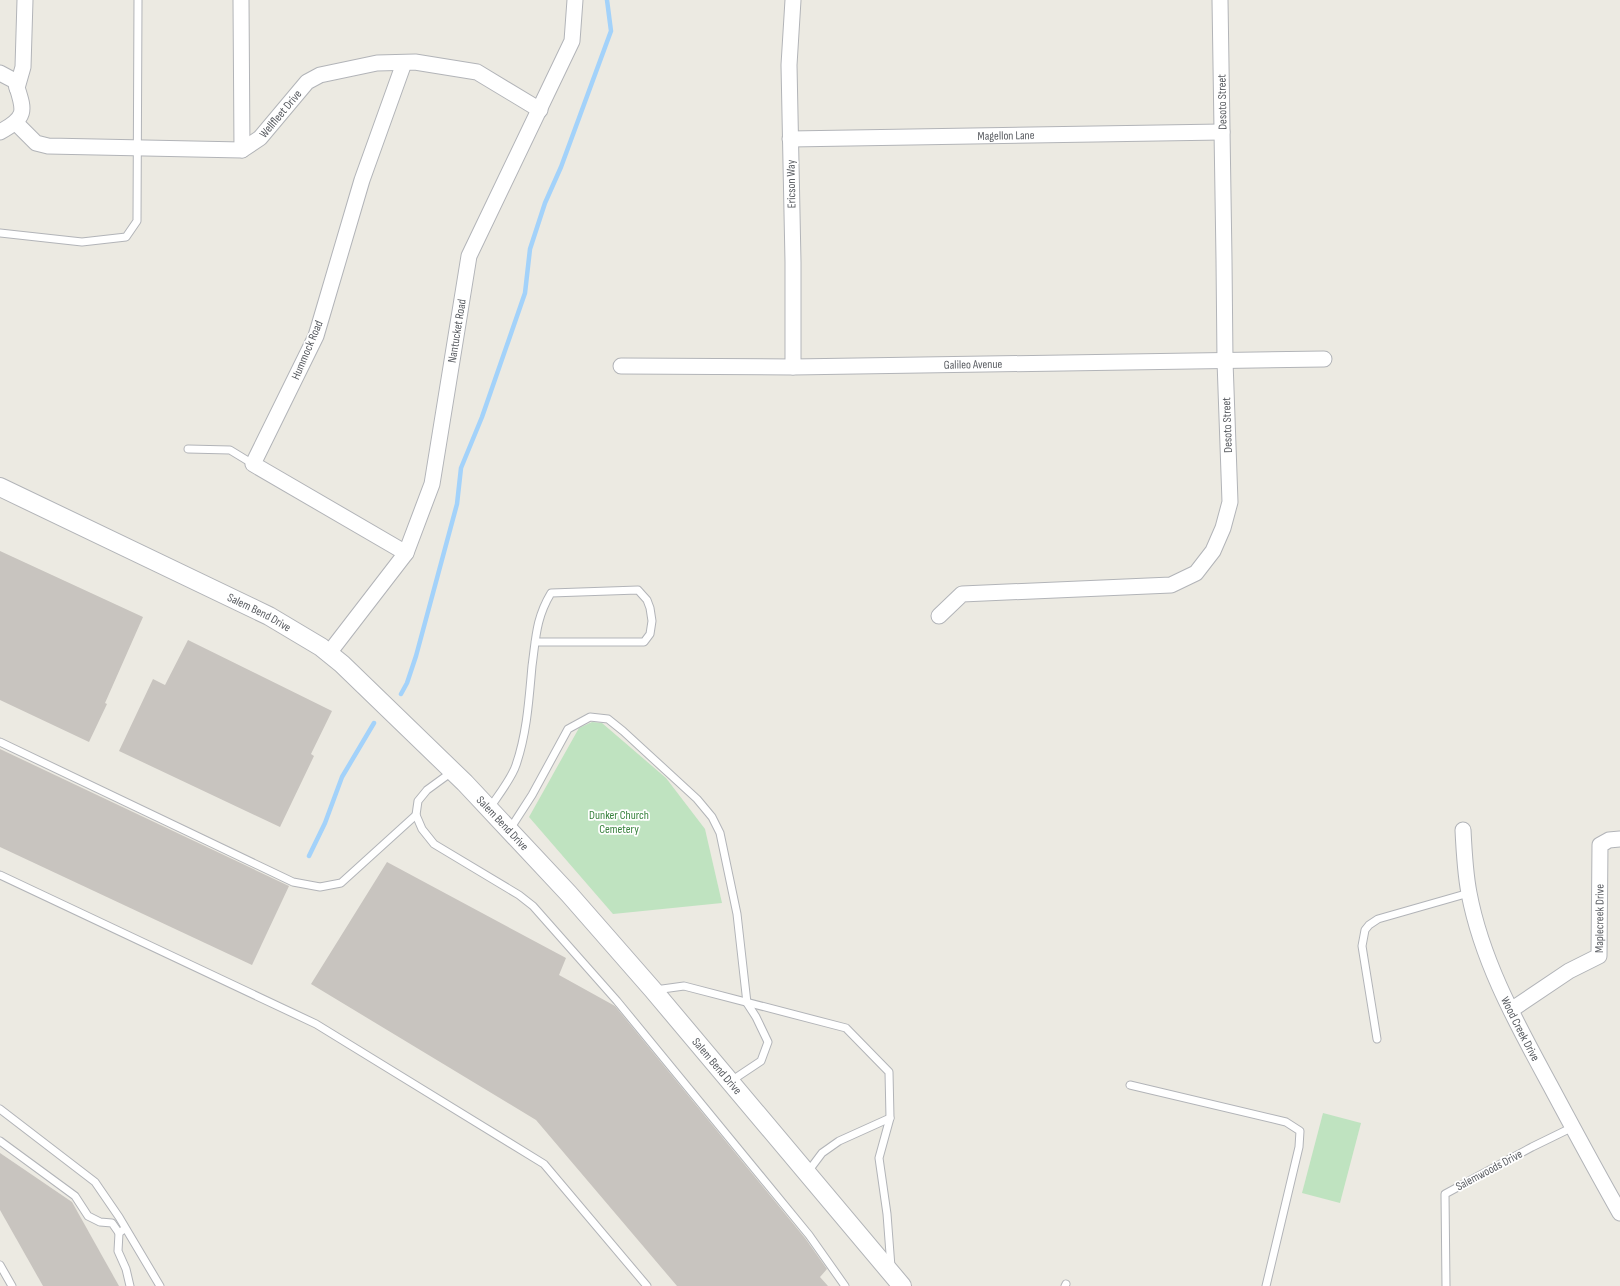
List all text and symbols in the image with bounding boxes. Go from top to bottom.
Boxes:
street label: Desoto Street [1215,74,1230,130]
street label: Wellfleet Drive [256,87,305,141]
street label: Magellon Lane [977,128,1035,144]
street label: Ericson Way [784,159,799,208]
street label: Nantucket Road [445,298,470,364]
street label: Hummock Road [288,318,327,382]
street label: Galileo Avenue [944,357,1003,373]
street label: Desoto Street [1219,397,1236,453]
street label: Salem Bend Drive [225,590,294,636]
street label: Salem Bend Drive [473,793,532,854]
park label: Dunker Church Cemetery [589,808,649,837]
street label: Maplecreek Drive [1592,884,1608,953]
street label: Wood Creek Drive [1497,994,1543,1064]
street label: Salem Bend Drive [688,1035,745,1098]
street label: Salemwoods Drive [1453,1147,1525,1194]

